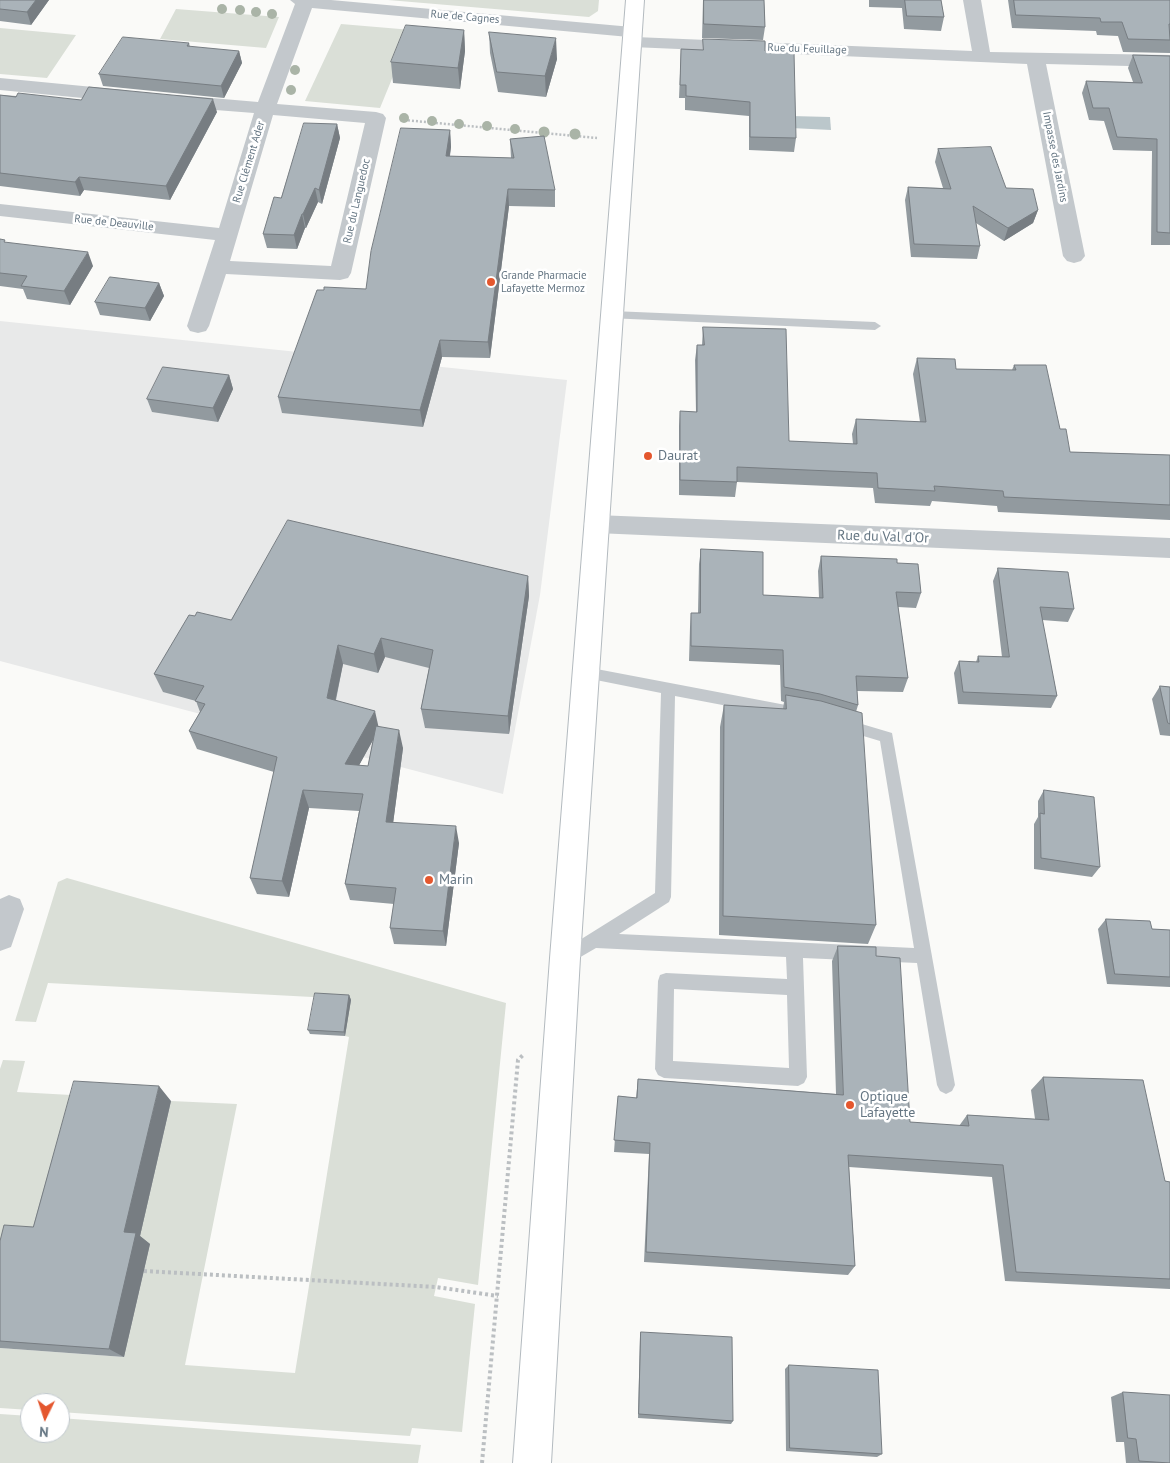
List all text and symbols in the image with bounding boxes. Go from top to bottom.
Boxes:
street label: Rue de Cagnes [430,7,500,27]
street label: Rue du Feuillage [767,41,847,57]
street label: Impasse des Jardins [1040,110,1070,204]
street label: Rue Clément Ader [230,119,268,205]
street label: Rue du Languedoc [341,157,373,245]
street label: Rue de Deauville [74,212,154,234]
place label: Grande Pharmacie Lafayette Mermoz [501,269,587,295]
marker: Grande Pharmacie Lafayette Mermoz [485,276,497,288]
place label: Daurat [658,448,698,464]
marker: Daurat [642,450,654,462]
street label: Rue du Val d'Or [837,527,929,547]
place label: Marin [439,872,473,888]
marker: Marin [423,874,435,886]
place label: Optique Lafayette [860,1089,915,1122]
marker: Optique Lafayette [844,1099,856,1111]
north arrow [20,1393,70,1443]
text: N [39,1423,49,1441]

